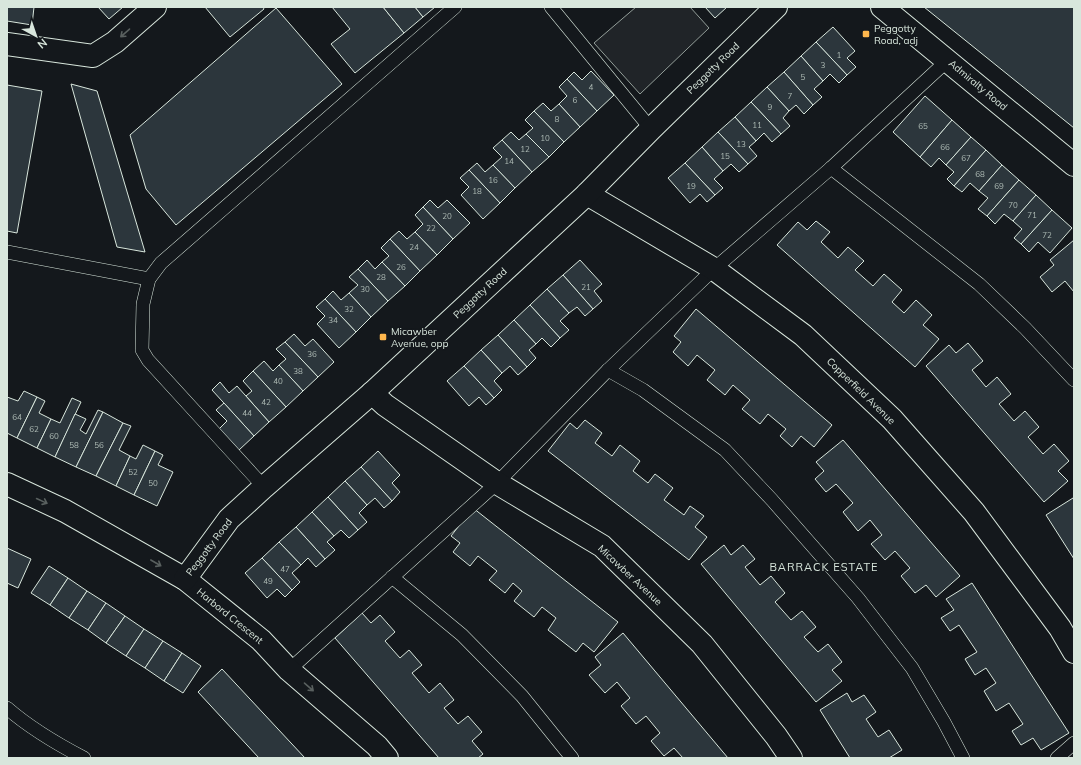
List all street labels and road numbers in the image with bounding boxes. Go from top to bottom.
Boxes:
street label: Peggotty Road [684,39,742,97]
street label: Admiralty Road [946,57,1010,113]
street label: Peggotty Road [450,265,510,321]
street label: Copperfield Avenue [824,355,898,427]
street label: Peggotty Road [183,516,235,578]
street label: Micawber Avenue [595,542,665,608]
street label: Harbord Crescent [194,585,266,647]

